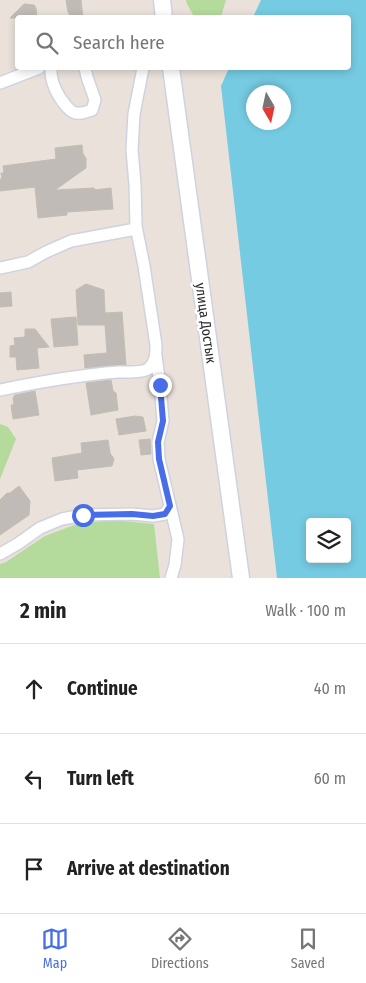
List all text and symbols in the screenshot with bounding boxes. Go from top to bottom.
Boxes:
search box [15,15,351,70]
icon: search [33,29,61,57]
text: Search here [73,31,165,54]
north arrow [246,85,291,130]
street label: улица Достык [191,282,220,365]
route end [149,374,172,397]
route start [72,504,95,527]
map controls [306,518,351,563]
button: layers [306,518,351,563]
text: 2 min [20,598,67,624]
text: Walk · 100 m [265,601,346,620]
icon: ahead [20,675,48,703]
text: Continue [67,677,138,700]
text: 40 m [314,679,346,698]
icon: left [20,765,48,793]
text: Turn left [67,767,134,790]
text: 60 m [314,769,346,788]
icon: arrive [20,855,48,883]
text: Arrive at destination [67,857,230,880]
tab: Map [41,925,69,972]
tab: Directions [151,925,209,972]
tab: Saved [291,925,325,972]

